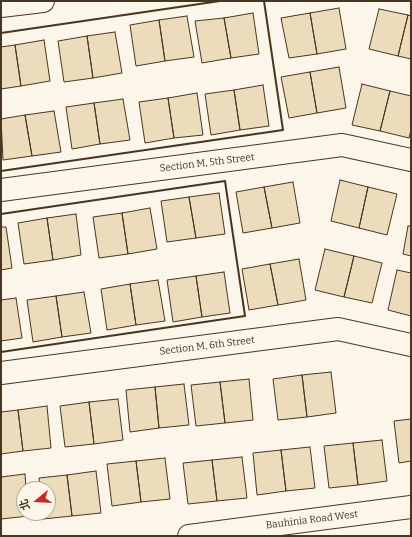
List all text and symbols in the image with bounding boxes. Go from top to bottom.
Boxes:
street label: Section M, 5th Street [159,151,255,175]
street label: Section M, 6th Street [159,334,255,358]
north arrow [16,481,56,521]
text: 北 [17,497,33,512]
street label: Bauhinia Road West [265,508,359,532]

